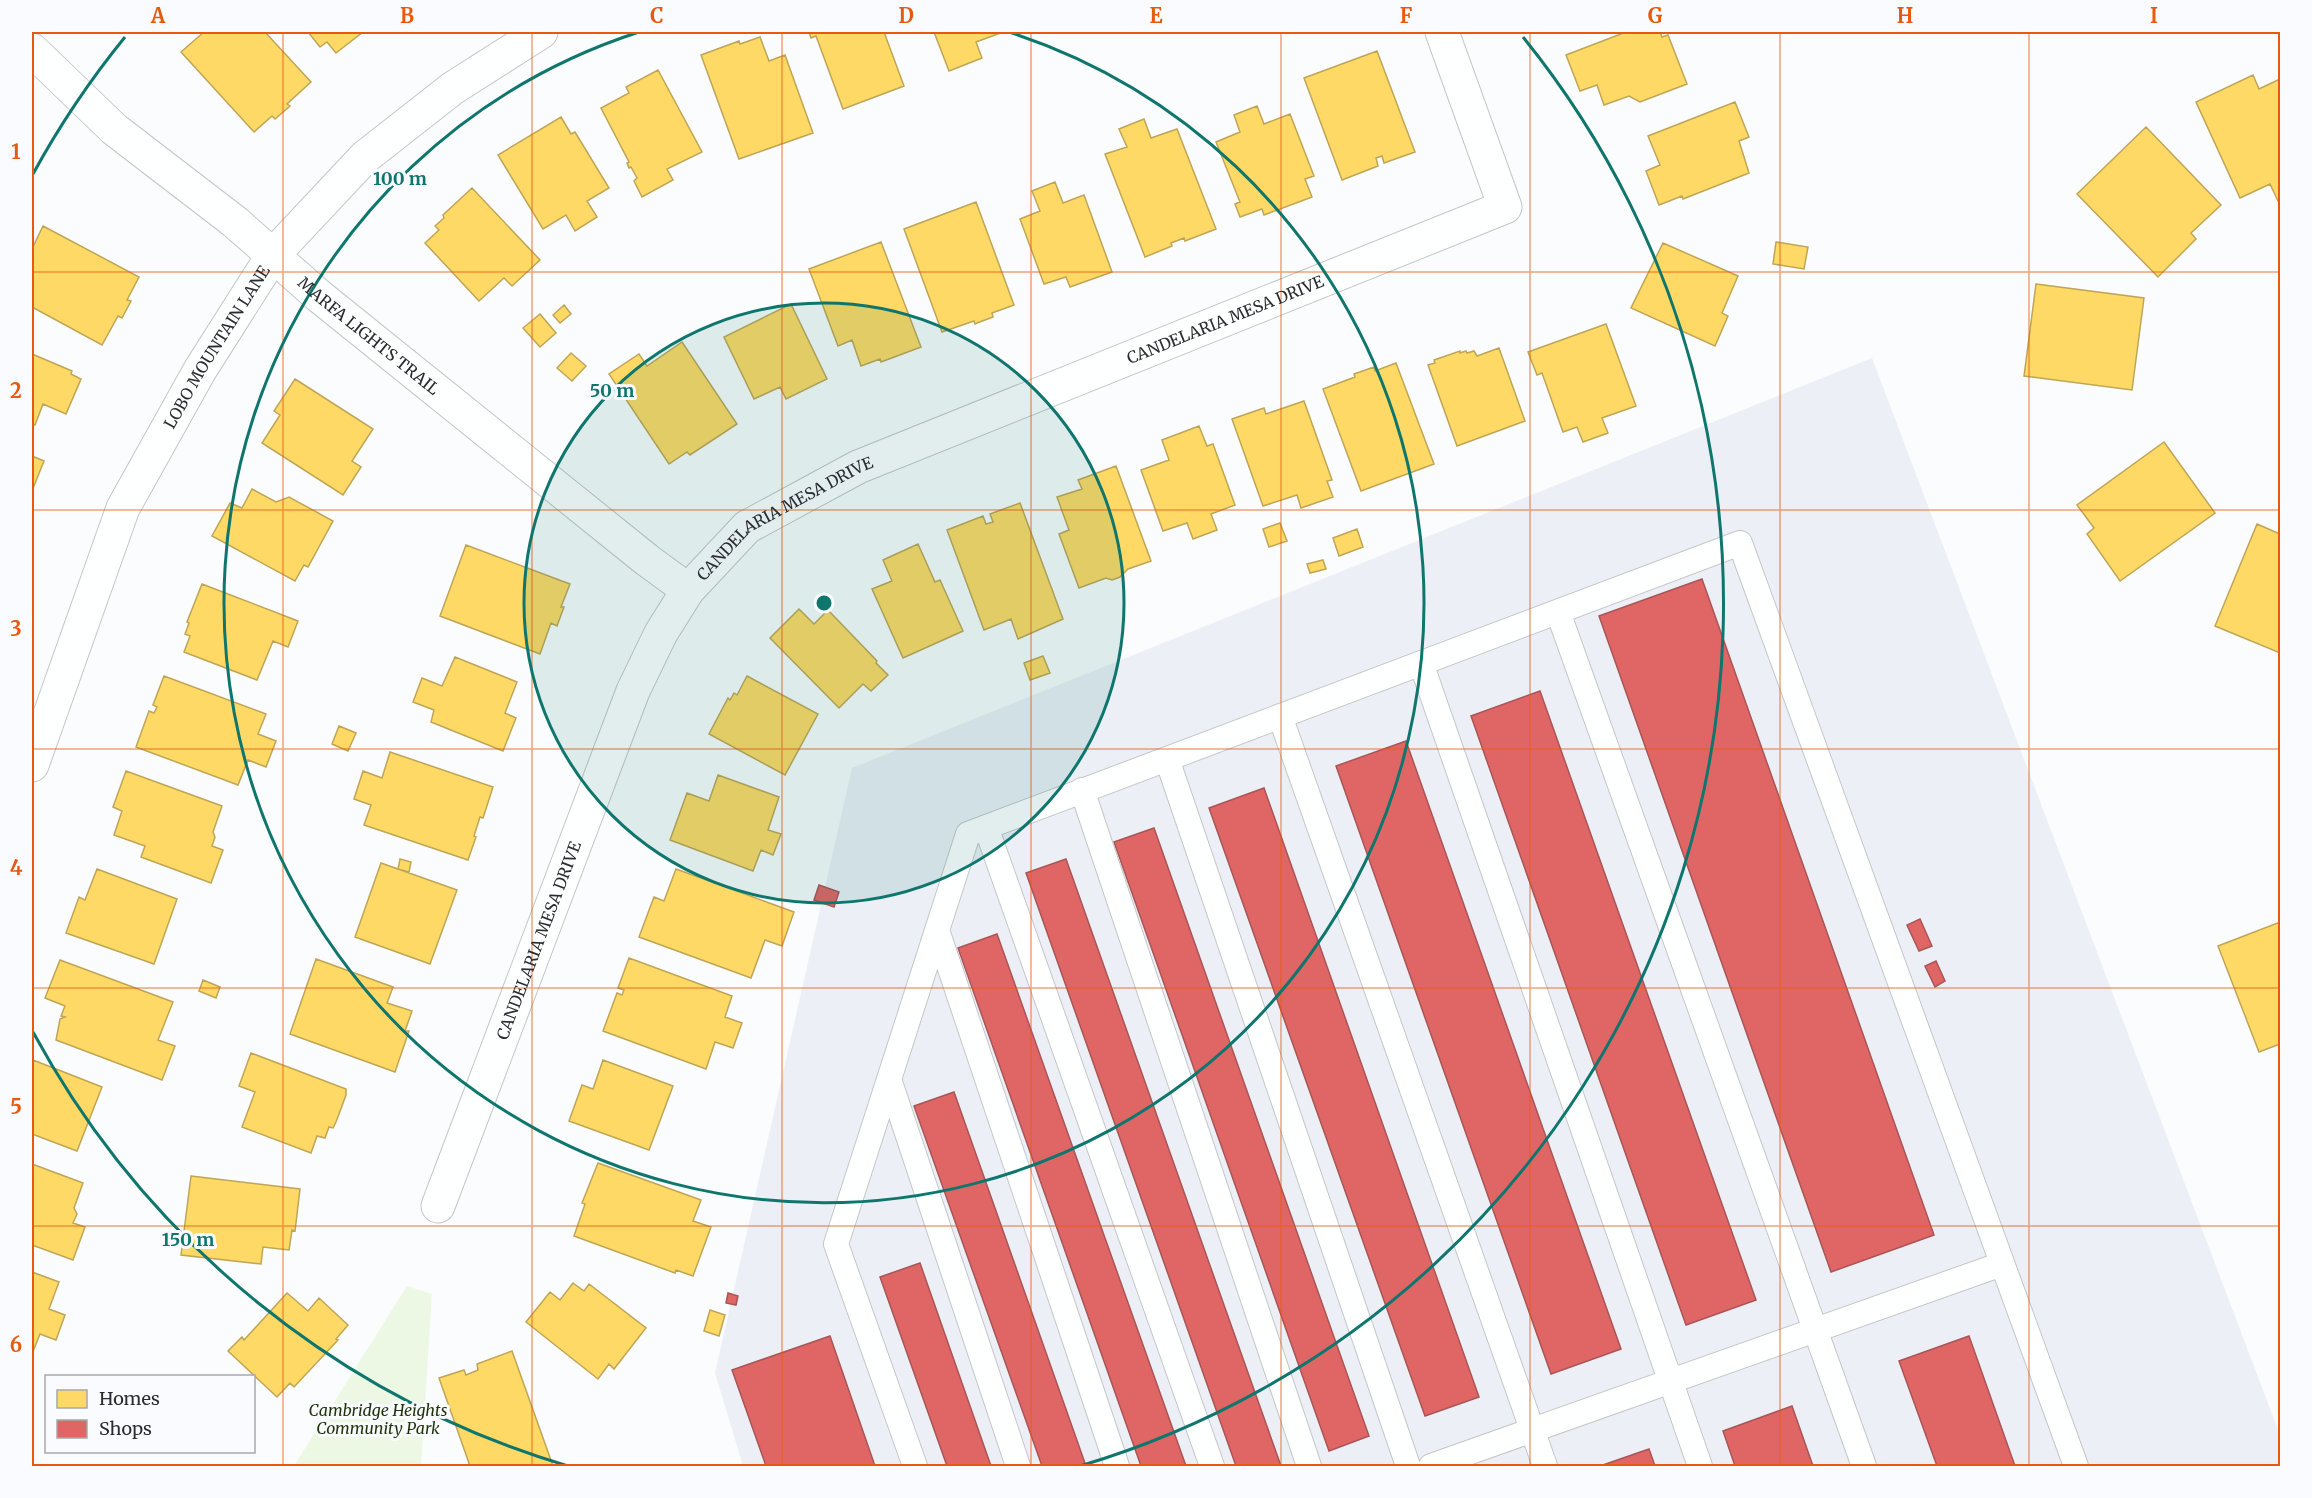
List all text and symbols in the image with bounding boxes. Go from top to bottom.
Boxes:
text: A [150,3,166,28]
text: B [400,3,414,28]
text: C [650,3,664,28]
text: D [898,3,914,28]
text: E [1149,3,1163,28]
text: F [1400,3,1413,28]
text: G [1648,3,1663,28]
text: H [1897,3,1913,28]
text: I [2150,3,2158,28]
text: 1 [11,139,21,164]
text: 100 m [373,167,427,190]
street label: LOBO MOUNTAIN LANE [159,261,274,432]
street label: CANDELARIA MESA DRIVE [1124,271,1327,368]
street label: MARFA LIGHTS TRAIL [294,272,444,399]
text: 2 [10,378,22,403]
text: 50 m [590,379,634,402]
street label: CANDELARIA MESA DRIVE [692,452,876,585]
centre of rings [814,593,834,613]
text: 3 [10,616,22,641]
street label: CANDELARIA MESA DRIVE [492,838,585,1042]
text: 4 [10,855,23,880]
text: 5 [10,1094,22,1119]
text: 150 m [162,1228,214,1251]
text: 6 [10,1332,22,1357]
legend [45,1375,255,1453]
text: Homes [99,1387,160,1410]
park label: Cambridge Heights Community Park [309,1400,448,1438]
text: Shops [99,1417,152,1440]

